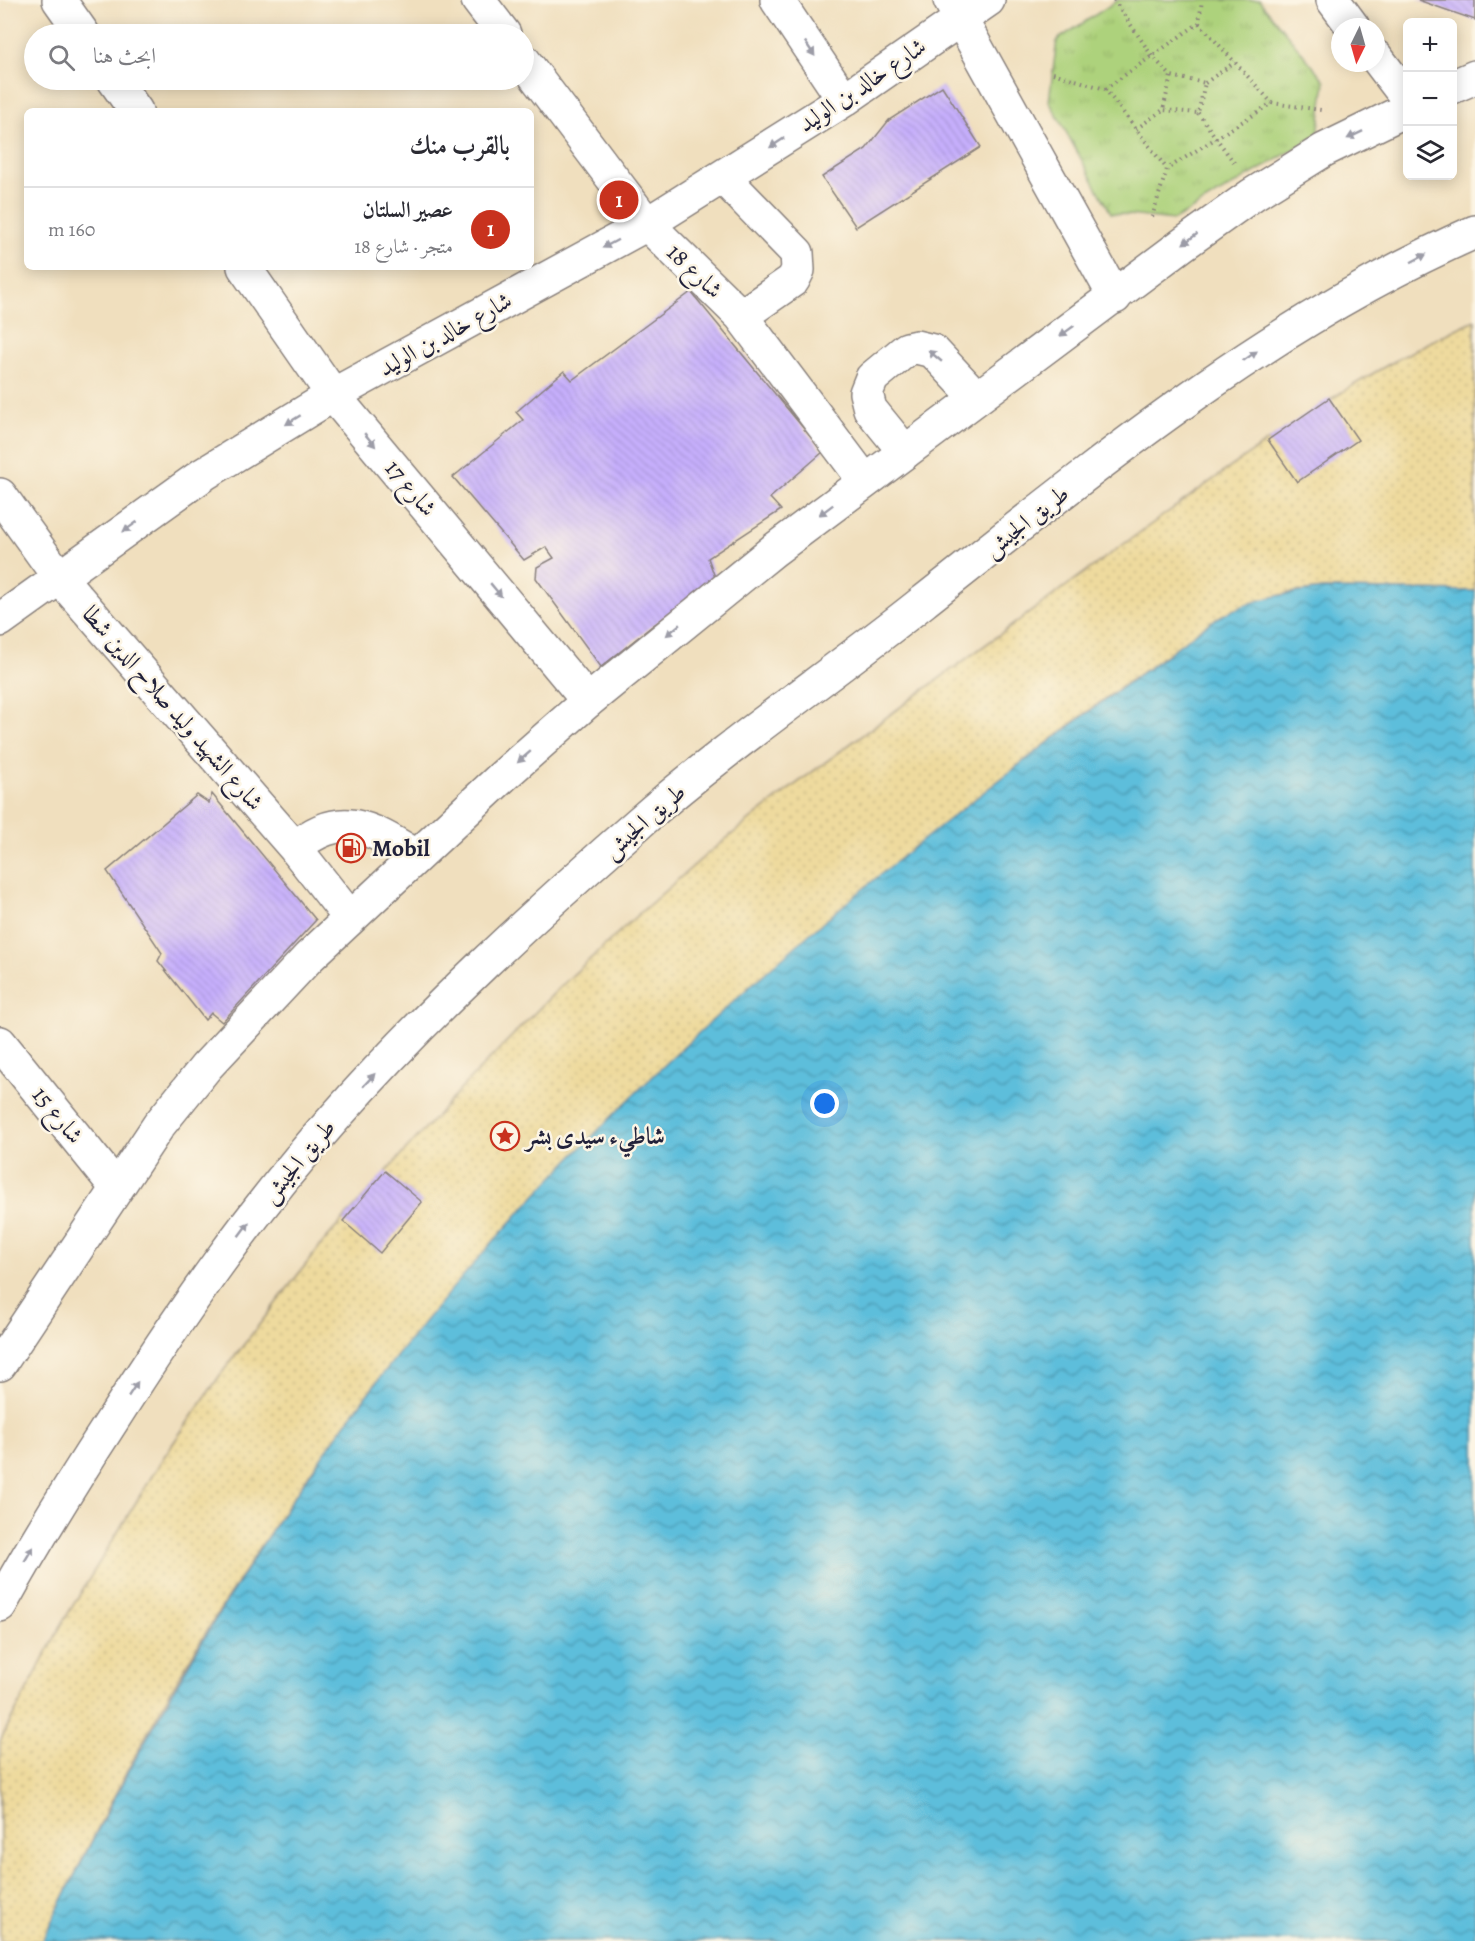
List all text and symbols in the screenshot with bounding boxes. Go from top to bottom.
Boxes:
north arrow [1331,18,1385,72]
map controls [1403,18,1457,180]
button: + [1403,18,1457,72]
search box [24,24,534,90]
street label: شارع خالد بن الوليد [792,30,935,143]
one-way arrow [804,40,815,57]
icon: search [45,41,78,74]
text: ابحث هنا [93,41,156,71]
button: − [1403,72,1457,126]
button: layers [1403,126,1457,180]
text: بالقرب منك [409,128,510,163]
one-way arrow [1346,130,1363,140]
one-way arrow [769,137,785,148]
pin: 1 [600,178,638,222]
text: عصير السلتان [362,195,453,225]
text: 160 m [48,216,95,243]
text: 1 [487,216,494,243]
text: متجر · شارع 18 [354,233,453,260]
one-way arrow [1183,233,1199,245]
street label: شارع 18 [657,236,730,308]
one-way arrow [602,239,619,249]
one-way arrow [1410,253,1427,263]
street label: شارع خالد بن الوليد [373,284,519,387]
one-way arrow [1060,325,1075,337]
one-way arrow [927,349,943,362]
one-way arrow [1242,350,1258,362]
one-way arrow [285,414,301,425]
one-way arrow [364,432,377,448]
street label: شارع 17 [375,453,444,526]
street label: طريق الجيش [976,477,1076,565]
one-way arrow [819,504,834,516]
one-way arrow [122,521,138,533]
one-way arrow [489,582,501,597]
street label: شارع الشهيد وليد صلاح الدين شطا [71,599,271,821]
one-way arrow [665,624,681,637]
one-way arrow [517,750,532,763]
street label: طريق الجيش [595,776,693,866]
fuel station icon: Mobil [335,832,367,864]
place label: Mobil [372,832,431,864]
one-way arrow [362,1073,376,1087]
street label: شارع 15 [22,1080,91,1153]
your location [810,1089,839,1118]
street label: طريق الجيش [253,1112,343,1210]
place icon: شاطيء سيدى بشر [489,1120,521,1152]
place label: شاطيء سيدى بشر [523,1120,665,1158]
one-way arrow [238,1221,250,1237]
one-way arrow [127,1381,138,1397]
one-way arrow [24,1546,35,1562]

